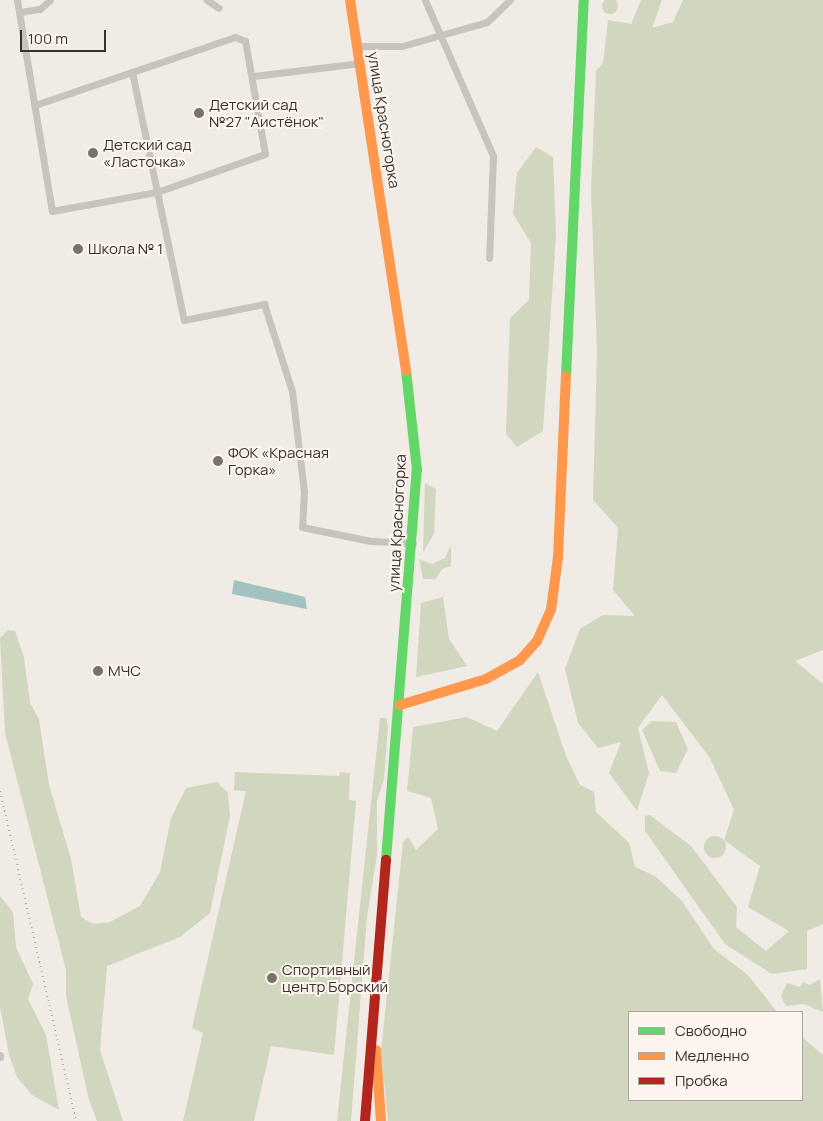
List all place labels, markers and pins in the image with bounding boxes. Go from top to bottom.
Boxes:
place label: Детский сад №27 "Аистёнок" [209,95,324,130]
marker: Детский сад №27 "Аистёнок" [193,107,205,119]
place label: Детский сад «Ласточка» [103,135,192,170]
marker: Детский сад «Ласточка» [87,147,99,159]
place label: Школа № 1 [88,240,163,258]
marker: Школа № 1 [72,243,84,255]
place label: ФОК «Красная Горка» [228,443,329,478]
marker: ФОК «Красная Горка» [212,455,224,467]
place label: МЧС [108,662,141,680]
marker: МЧС [92,665,104,677]
place label: Спортивный центр Борский [282,960,388,995]
marker: Спортивный центр Борский [266,972,278,984]

